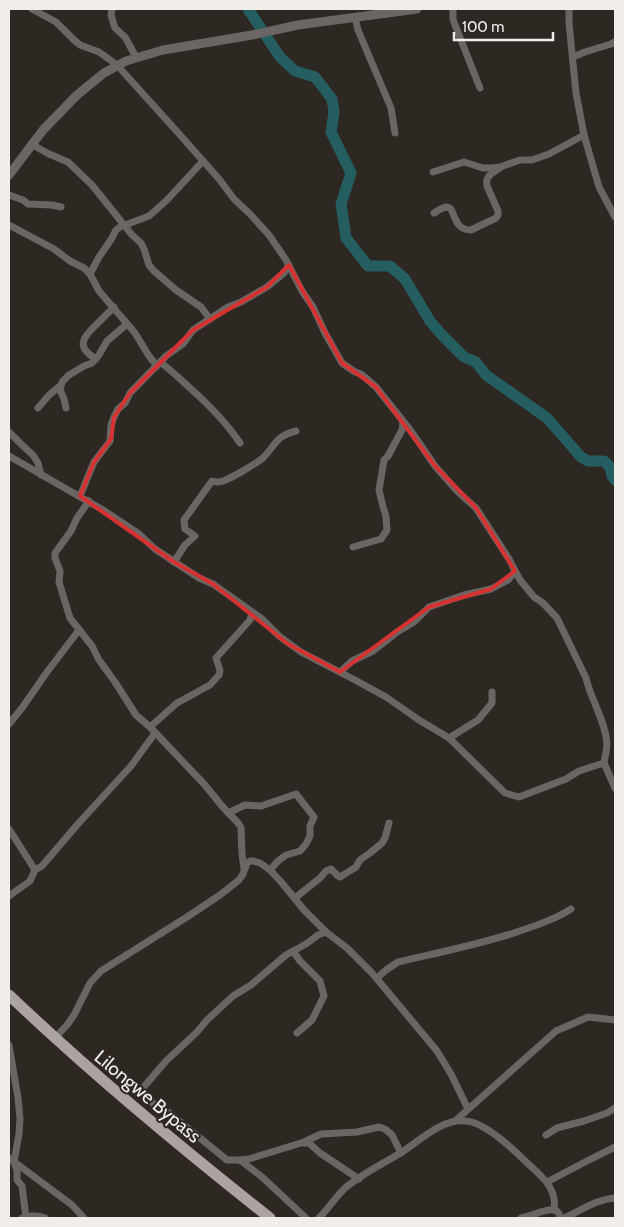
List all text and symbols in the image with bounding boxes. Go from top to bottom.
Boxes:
scale bar [454,10,553,42]
text: 100 m [462,18,504,36]
street label: Lilongwe Bypass [90,1045,206,1148]

